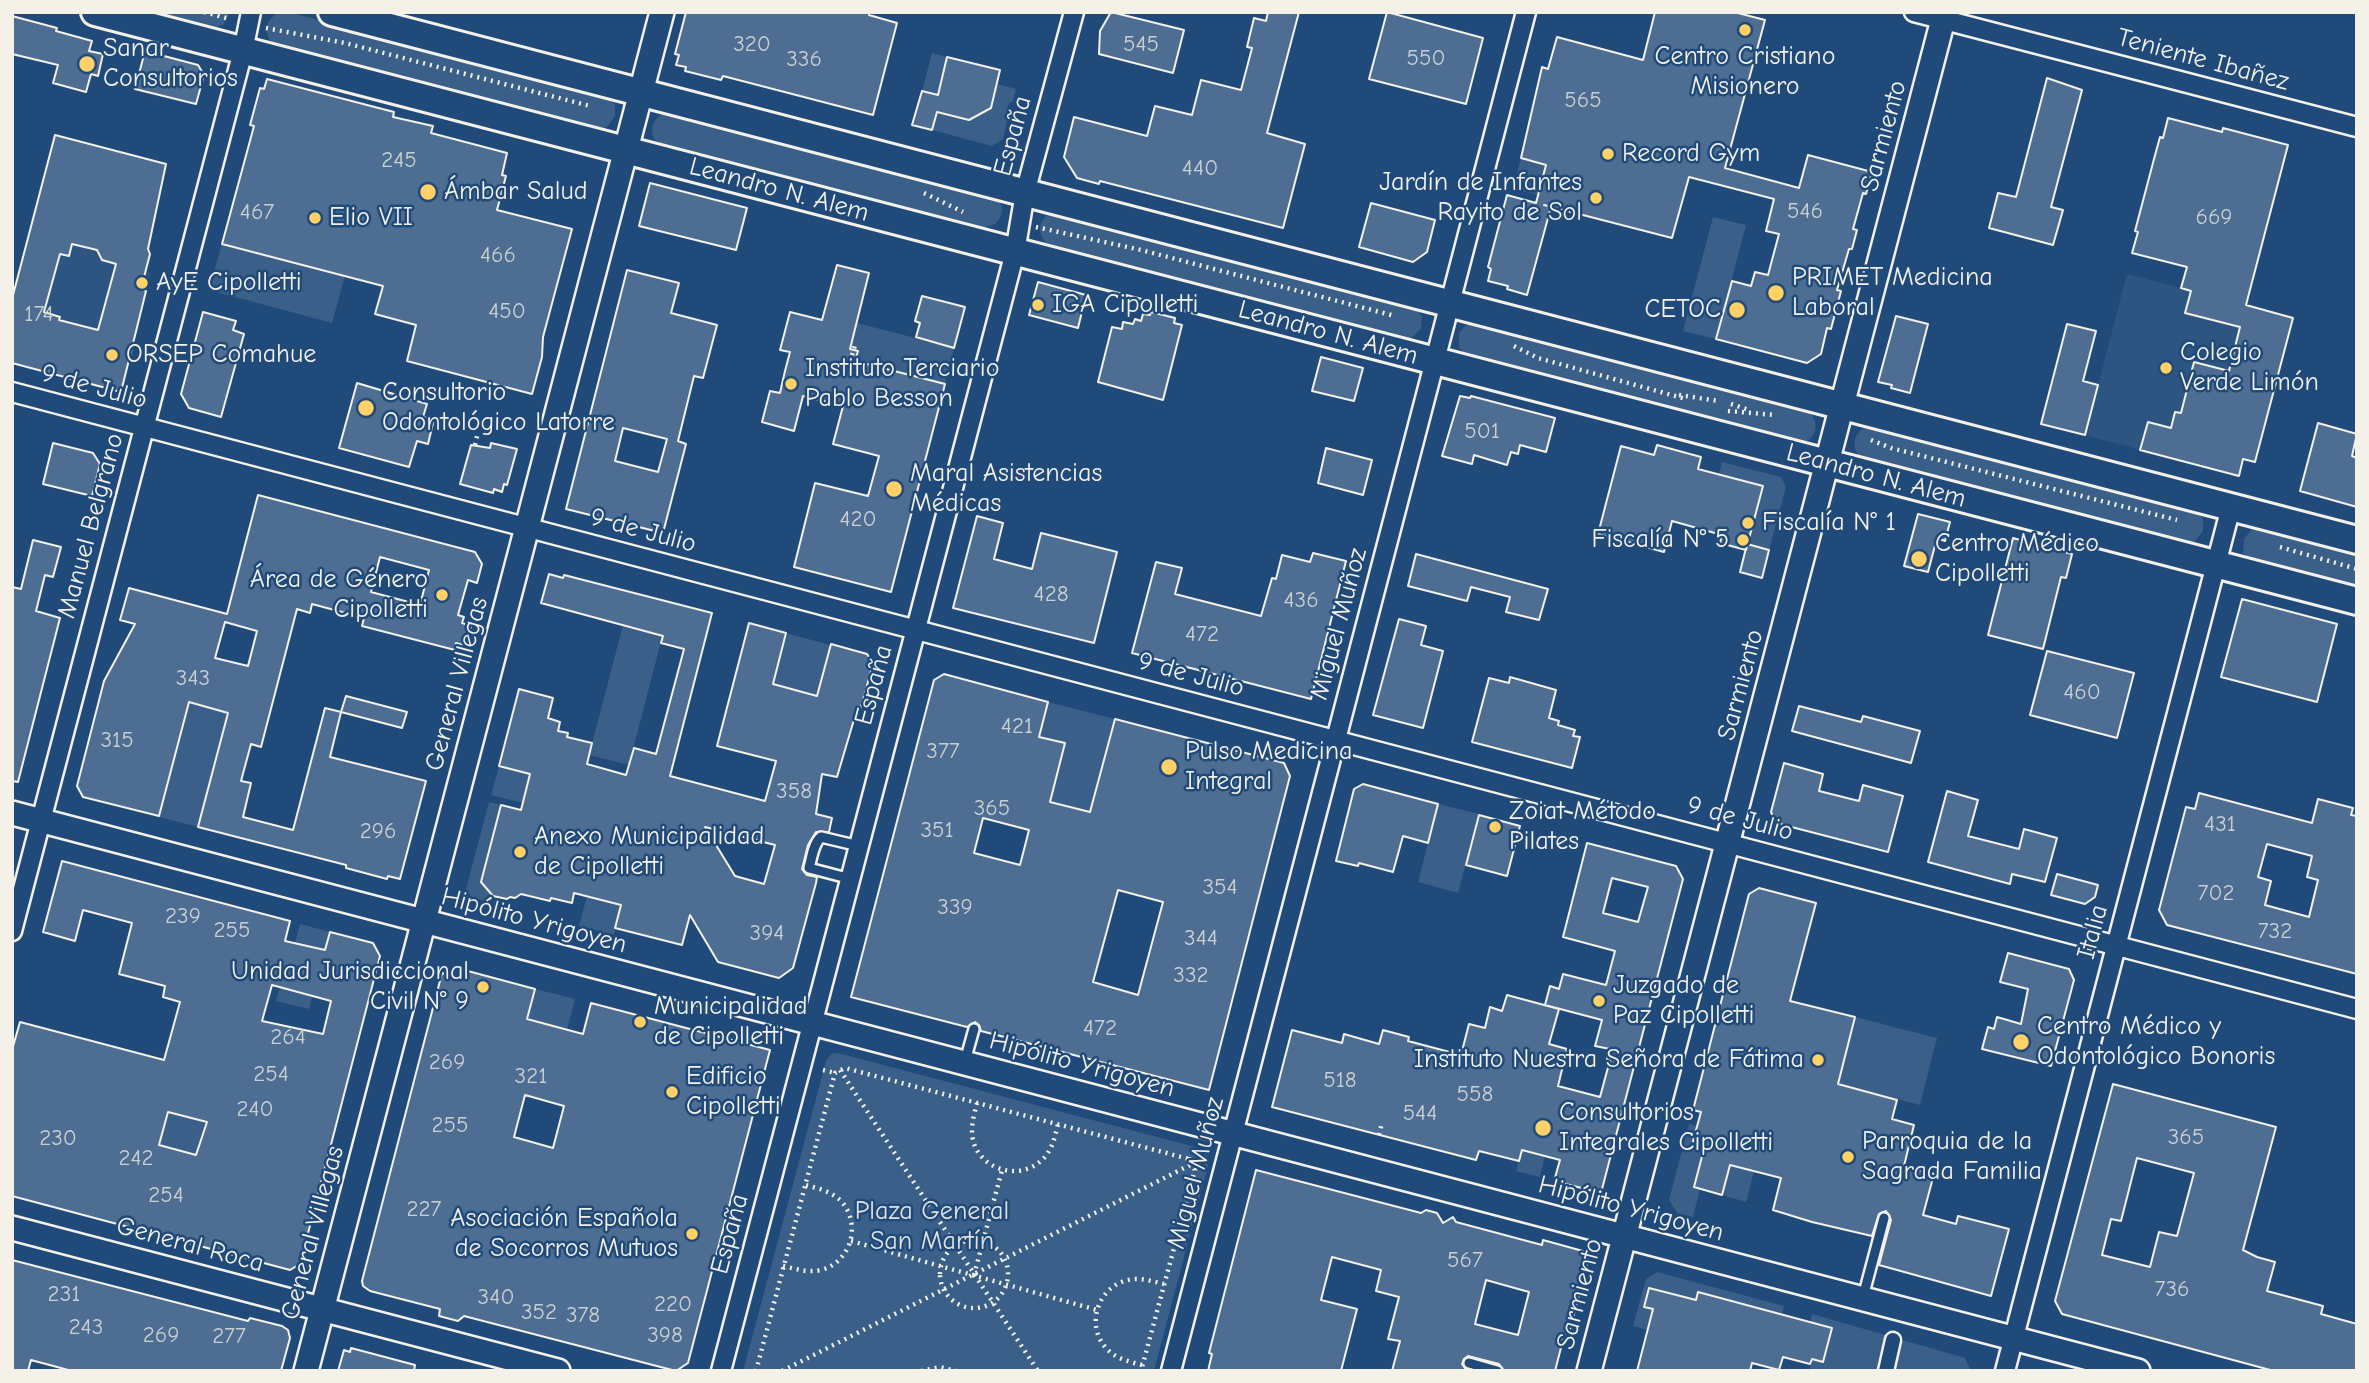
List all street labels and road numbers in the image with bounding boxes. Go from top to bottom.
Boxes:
street label: Teniente Ibañez [2114,22,2292,98]
street label: Sarmiento [1854,77,1914,195]
street label: España [987,93,1039,179]
street label: Leandro N. Alem [686,151,872,229]
street label: Leandro N. Alem [1235,294,1421,372]
street label: 9 de Julio [38,358,150,416]
street label: Manuel Belgrano [51,430,131,622]
street label: Leandro N. Alem [1783,437,1969,515]
street label: 9 de Julio [587,502,699,560]
street label: Miguel Muñoz [1304,545,1374,703]
street label: General Villegas [419,594,495,774]
street label: Sarmiento [1711,626,1771,744]
street label: España [848,642,900,728]
street label: 9 de Julio [1135,646,1247,704]
street label: 9 de Julio [1684,790,1796,848]
street label: Hipólito Yrigoyen [438,881,630,961]
street label: Italia [2071,901,2115,963]
street label: Hipólito Yrigoyen [986,1025,1178,1105]
street label: Miguel Muñoz [1161,1094,1231,1252]
street label: General Villegas [275,1143,351,1323]
street label: Hipólito Yrigoyen [1535,1169,1727,1249]
street label: España [704,1191,756,1277]
street label: General Roca [113,1210,267,1280]
street label: Sarmiento [1550,1235,1610,1353]

